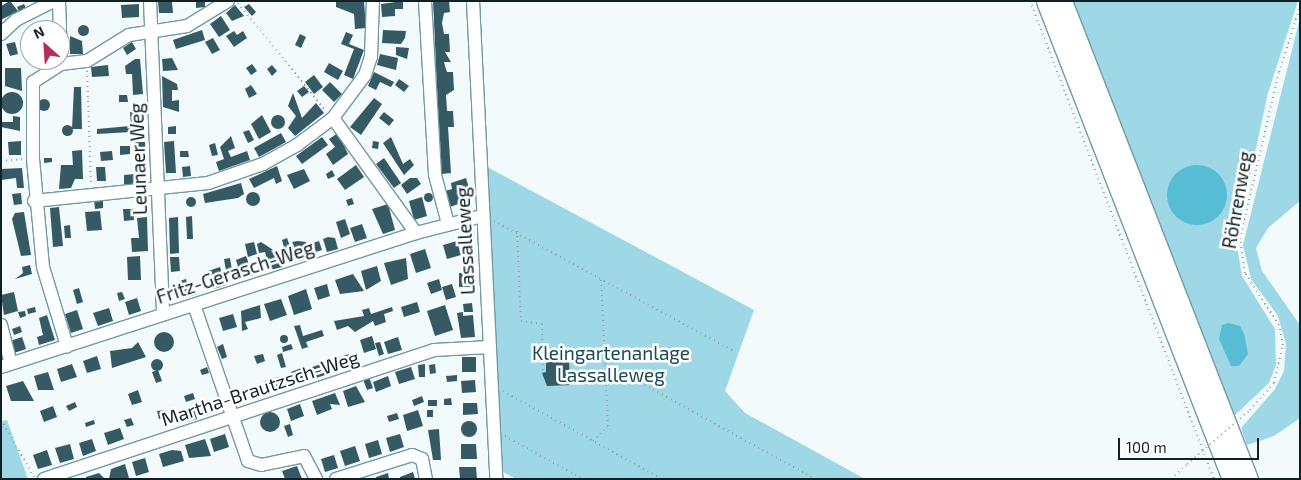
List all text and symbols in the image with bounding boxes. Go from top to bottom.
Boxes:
north arrow [20,20,70,70]
text: N [30,22,47,42]
street label: Leunaer Weg [125,102,151,216]
street label: Röhrenweg [1217,150,1257,250]
street label: Lassalleweg [451,187,479,295]
street label: Fritz-Gerasch-Weg [153,236,317,308]
park label: Kleingartenanlage Lassalleweg [532,342,690,386]
street label: Martha-Brautzsch-Weg [158,345,362,431]
scale bar [1121,428,1262,460]
text: 100 m [1126,438,1167,456]

